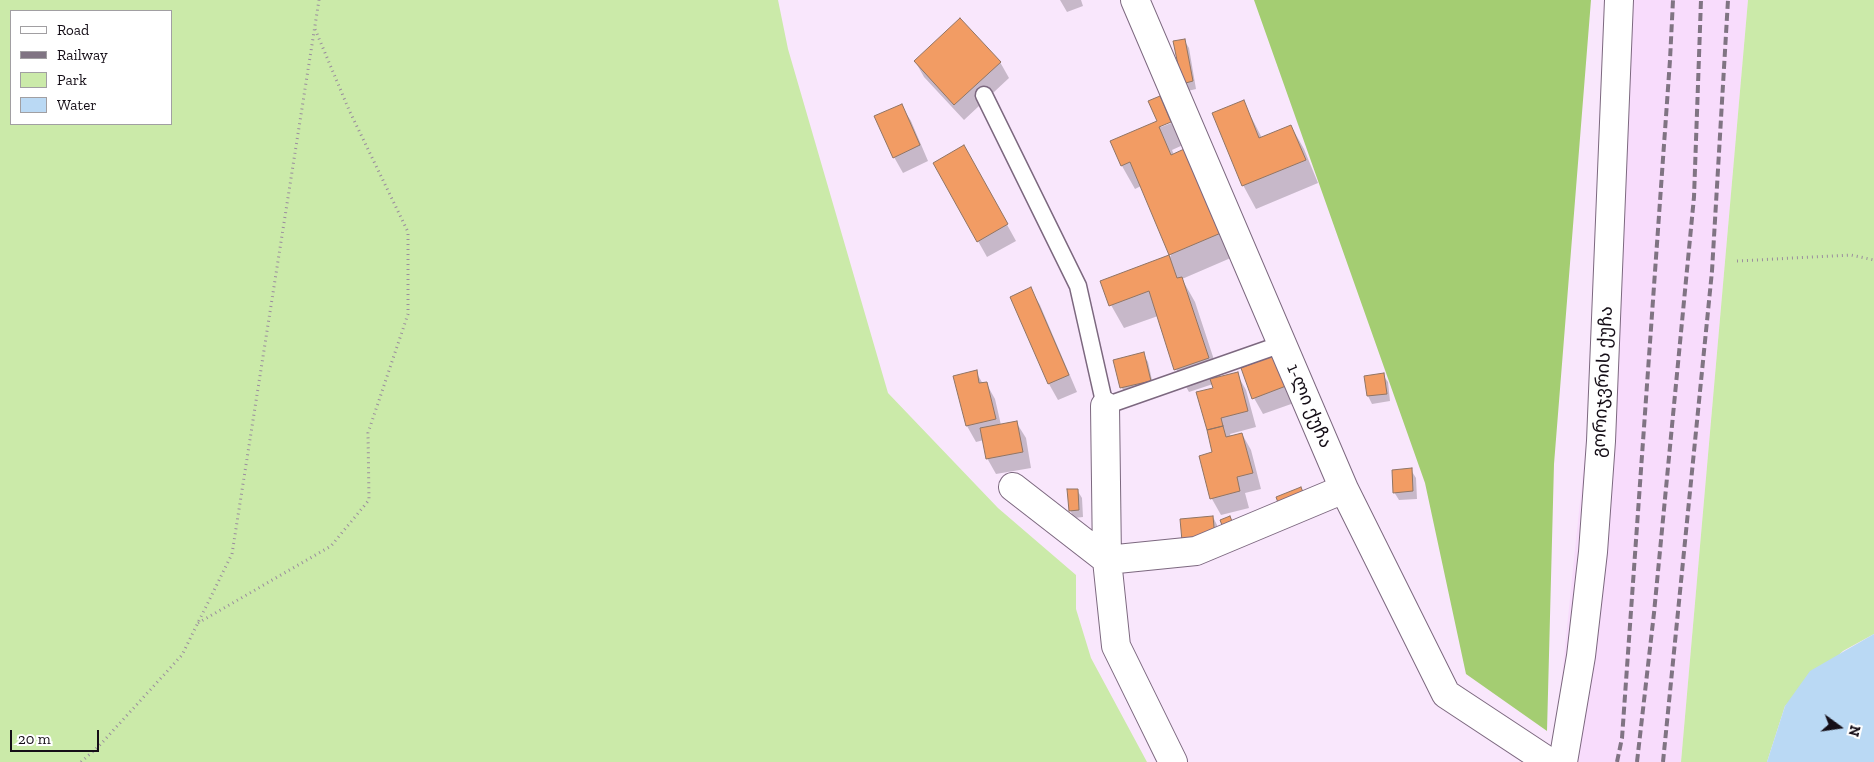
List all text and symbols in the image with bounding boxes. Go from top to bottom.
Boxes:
legend [10,10,172,125]
text: Road [57,21,89,39]
text: Railway [57,46,108,64]
text: Park [57,71,87,89]
text: Water [57,96,97,114]
street label: გორიჯვრის ქუჩა [1588,306,1618,458]
street label: 1-ლი ქუჩა [1282,361,1336,451]
north arrow [1814,702,1864,752]
scale bar [12,720,101,752]
text: N [1845,724,1864,738]
text: 20 m [18,730,51,748]

